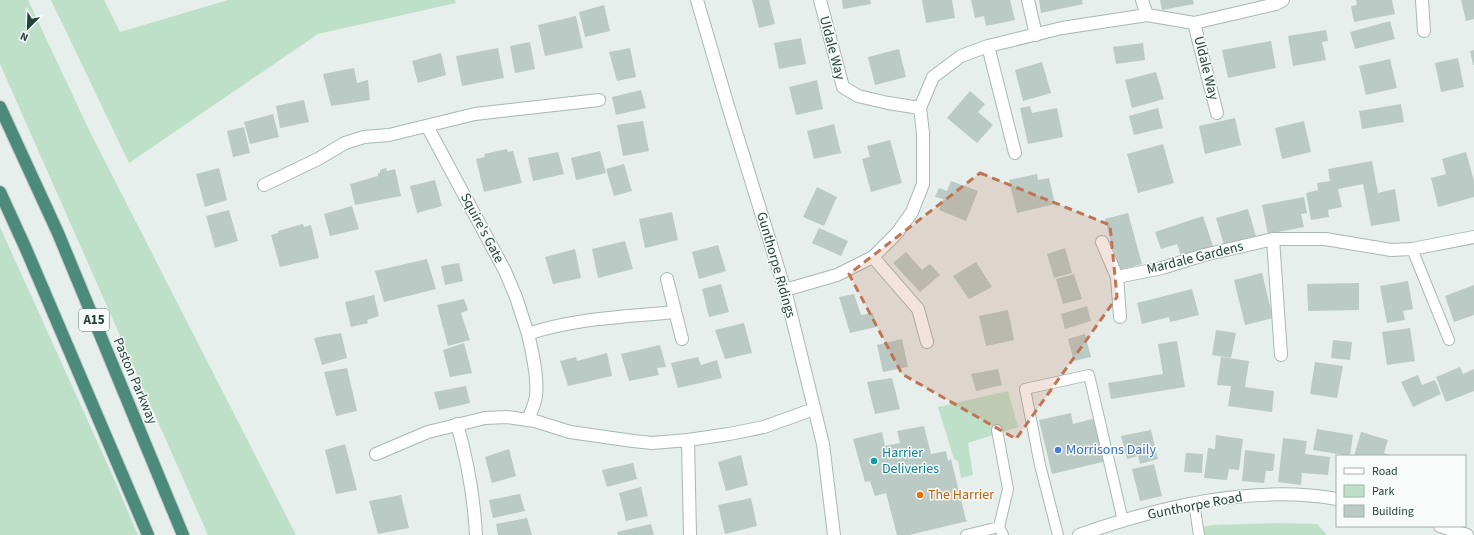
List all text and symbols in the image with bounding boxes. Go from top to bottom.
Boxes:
north arrow [8,8,48,48]
street label: Uldale Way [814,14,850,82]
text: N [18,28,31,45]
street label: Uldale Way [1188,34,1224,102]
street label: Squire's Gate [455,189,509,267]
street label: Gunthorpe Ridings [751,210,801,320]
street label: Mardale Gardens [1145,236,1245,280]
road number: A15 [79,309,109,331]
street label: Paston Parkway [108,335,162,428]
place label: Morrisons Daily [1066,440,1156,460]
place label: Harrier Deliveries [882,443,939,479]
marker: Morrisons Daily [1053,445,1063,455]
legend [1336,455,1466,527]
marker: Harrier Deliveries [869,456,879,466]
text: Road [1372,463,1398,480]
text: Park [1372,483,1394,500]
place label: The Harrier [928,485,994,505]
street label: Gunthorpe Road [1146,487,1244,525]
marker: The Harrier [915,490,925,500]
text: Building [1372,503,1414,520]

